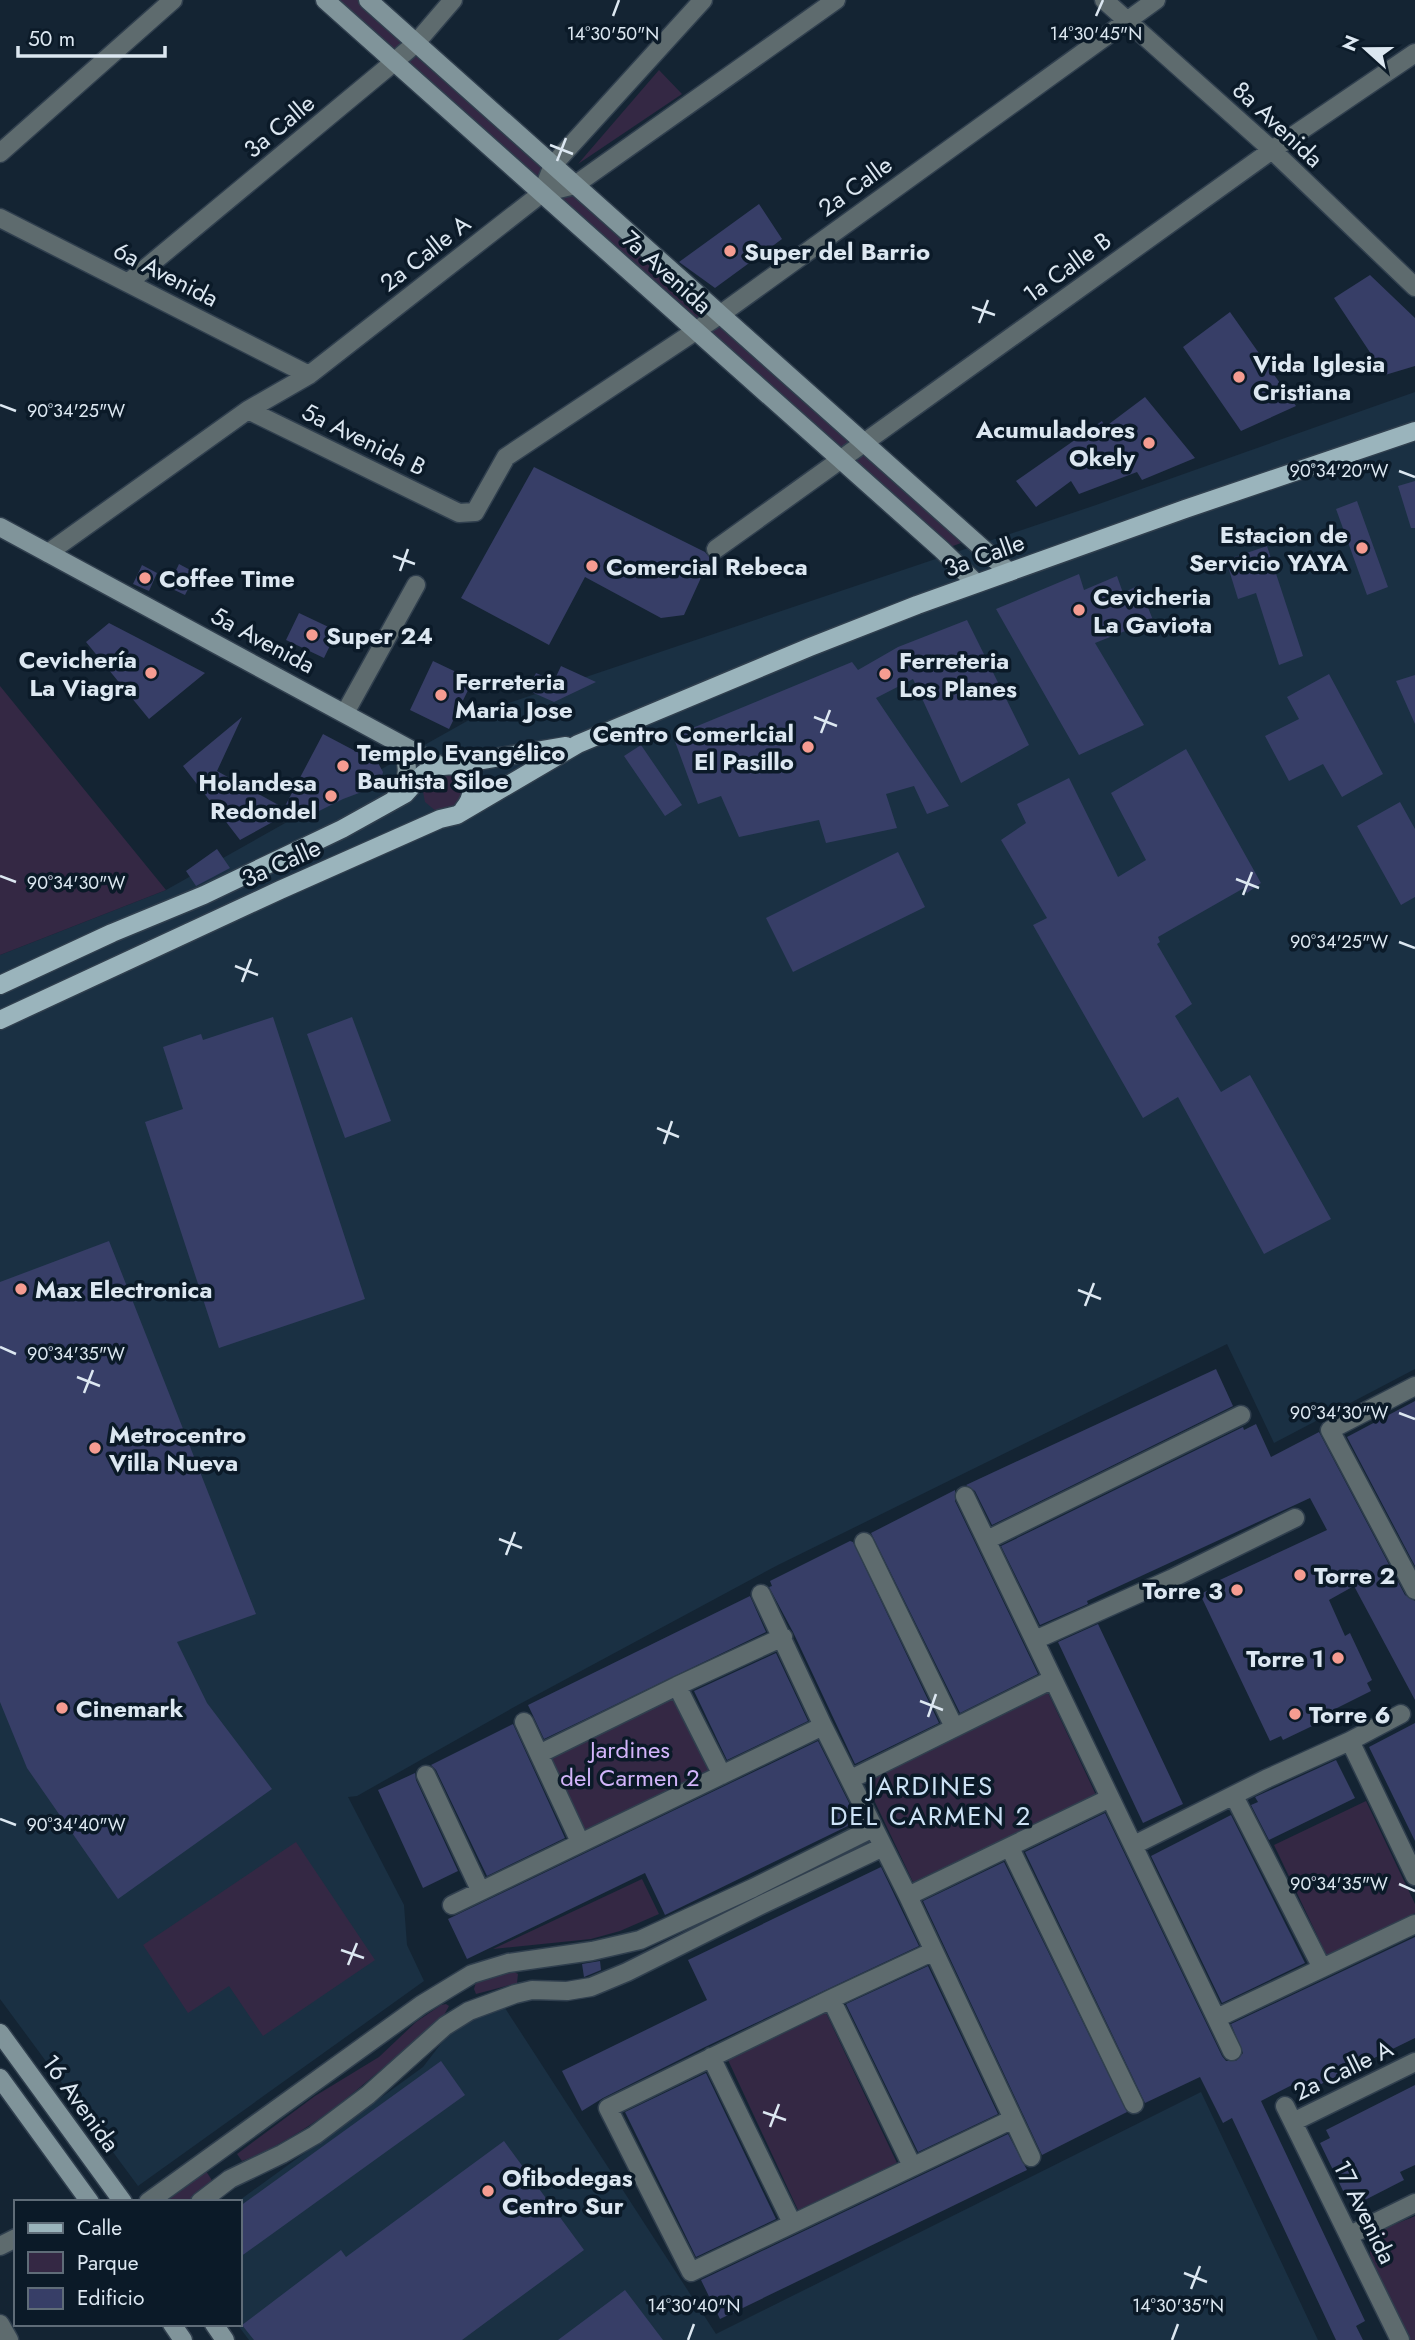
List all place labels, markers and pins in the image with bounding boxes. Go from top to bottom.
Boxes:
place label: Super del Barrio [744,234,930,269]
marker: Super del Barrio [722,243,738,259]
place label: Vida Iglesia Cristiana [1252,346,1385,409]
marker: Vida Iglesia Cristiana [1231,369,1247,385]
place label: Acumuladores Okely [975,412,1135,475]
marker: Acumuladores Okely [1141,435,1157,451]
place label: Estacion de Servicio YAYA [1189,517,1348,580]
marker: Estacion de Servicio YAYA [1354,540,1370,556]
place label: Comercial Rebeca [606,549,808,584]
marker: Comercial Rebeca [584,558,600,574]
place label: Coffee Time [159,561,295,596]
marker: Coffee Time [137,570,153,586]
place label: Cevicheria La Gaviota [1093,579,1212,642]
marker: Cevicheria La Gaviota [1071,602,1087,618]
place label: Super 24 [326,618,433,653]
marker: Super 24 [304,627,320,643]
place label: Cevichería La Viagra [19,642,137,705]
place label: Ferreteria Los Planes [899,643,1017,706]
place label: Ferreteria Maria Jose [455,664,573,727]
marker: Cevichería La Viagra [143,665,159,681]
marker: Ferreteria Los Planes [877,666,893,682]
marker: Ferreteria Maria Jose [433,687,449,703]
place label: Centro Comerlcial El Pasillo [592,716,794,779]
place label: Templo Evangélico Bautista Siloe [357,735,566,798]
marker: Centro Comerlcial El Pasillo [800,739,816,755]
marker: Templo Evangélico Bautista Siloe [335,758,351,774]
place label: Holandesa Redondel [198,765,317,828]
marker: Holandesa Redondel [323,788,339,804]
place label: Max Electronica [35,1272,212,1307]
marker: Max Electronica [13,1281,29,1297]
place label: Metrocentro Villa Nueva [108,1417,246,1480]
marker: Metrocentro Villa Nueva [87,1440,103,1456]
place label: Torre 2 [1314,1558,1395,1593]
marker: Torre 2 [1292,1567,1308,1583]
place label: Torre 3 [1143,1573,1223,1608]
marker: Torre 3 [1229,1582,1245,1598]
place label: Torre 1 [1246,1641,1324,1676]
marker: Torre 1 [1330,1650,1346,1666]
place label: Cinemark [76,1691,183,1726]
place label: Torre 6 [1309,1697,1391,1732]
marker: Cinemark [54,1700,70,1716]
marker: Torre 6 [1287,1706,1303,1722]
place label: Ofibodegas Centro Sur [502,2160,633,2223]
marker: Ofibodegas Centro Sur [480,2183,496,2199]

